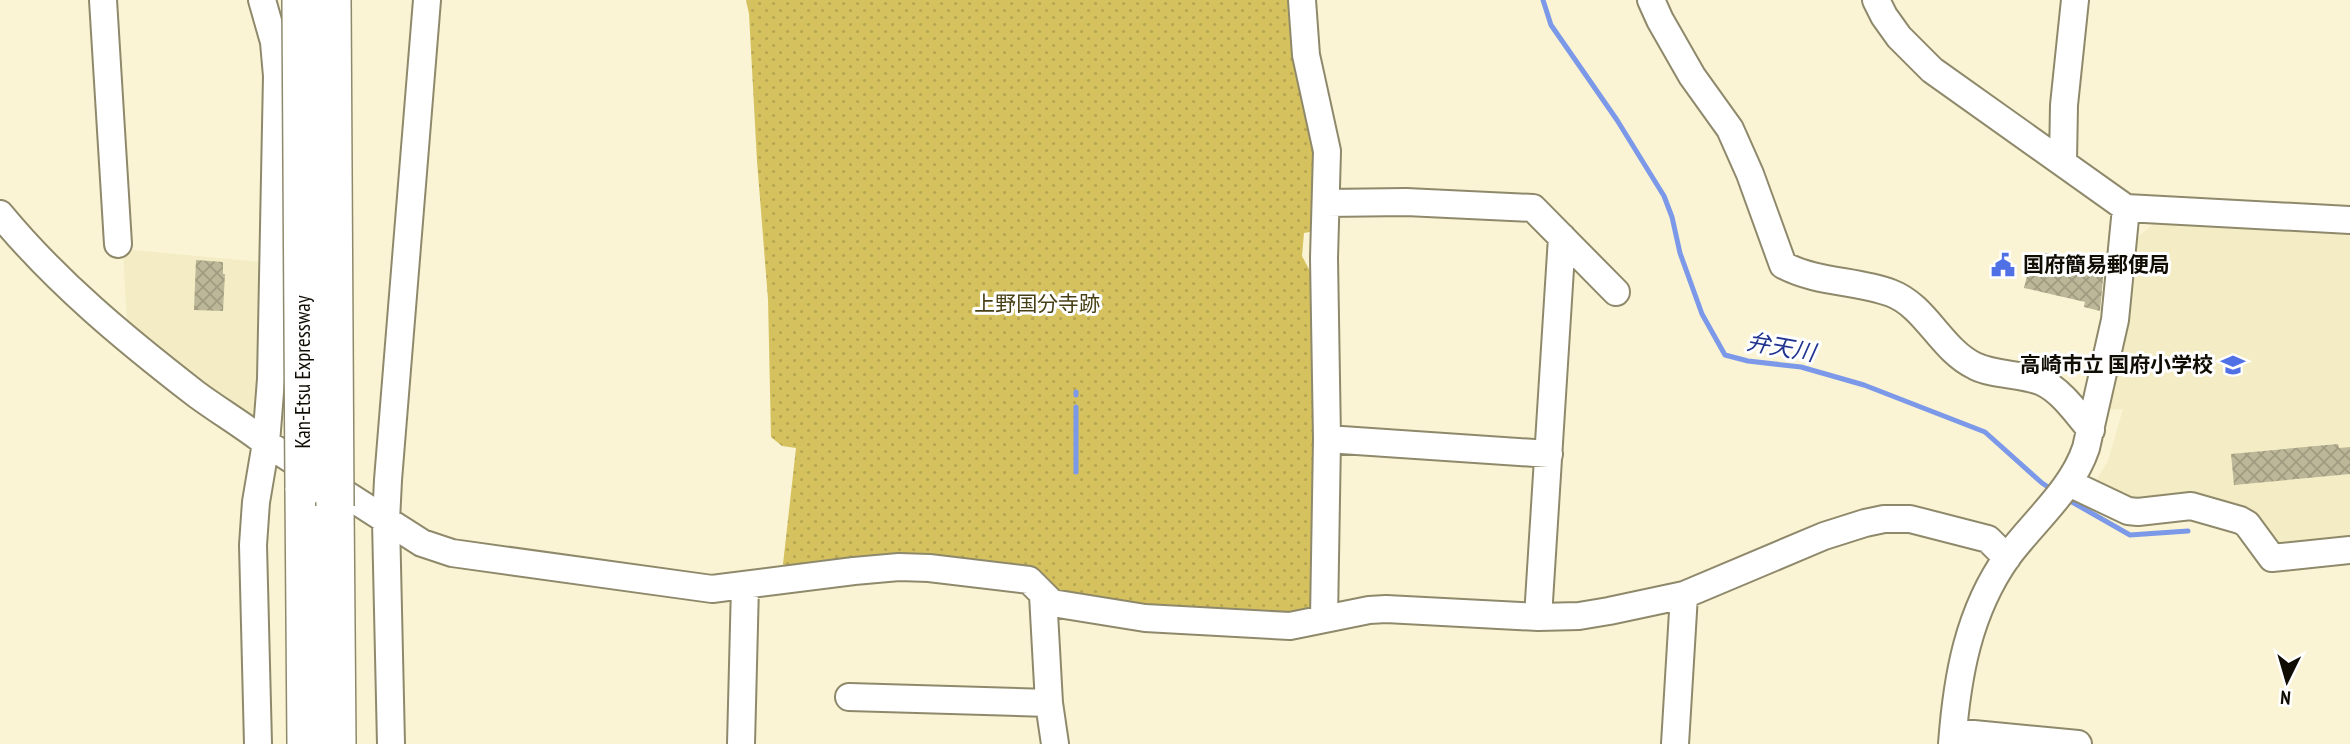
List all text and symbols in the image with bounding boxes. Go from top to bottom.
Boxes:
public building icon: 国府簡易郵便局 [1989,251,2017,279]
place label: 国府簡易郵便局 [2023,251,2170,278]
park label: 上野国分寺跡 [974,290,1100,317]
street label: Kan-Etsu Expressway [289,295,316,449]
water label: 弁天川 [1745,326,1821,367]
place label: 高崎市立 国府小学校 [2020,351,2213,378]
school or university icon: 高崎市立 国府小学校 [2219,351,2247,379]
north arrow [2252,646,2322,716]
text: N [2279,686,2292,710]

